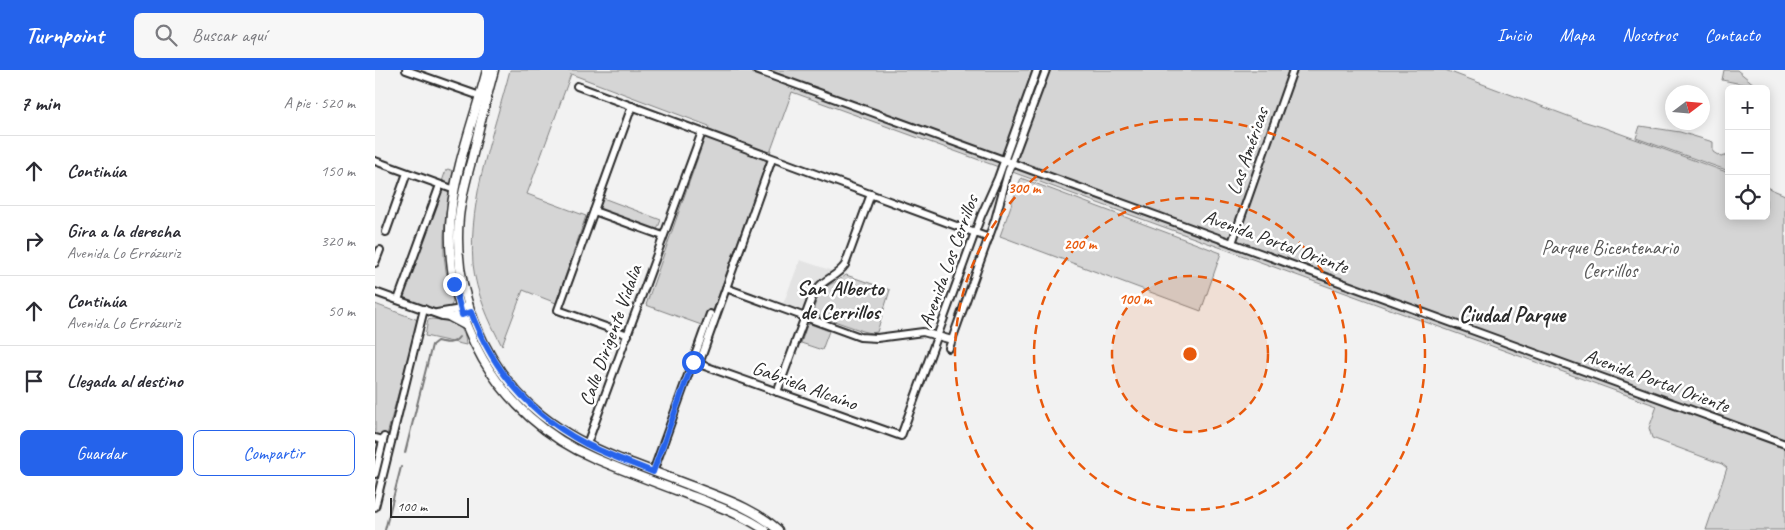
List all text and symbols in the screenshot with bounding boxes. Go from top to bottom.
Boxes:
search box [134,13,484,58]
text: Turnpoint [25,20,104,50]
icon: search [152,21,180,49]
text: Buscar aquí [192,23,266,47]
text: Inicio [1497,24,1531,46]
text: Mapa [1559,24,1594,46]
text: Nosotros [1622,24,1677,46]
text: Contacto [1705,24,1760,46]
north arrow [1665,85,1710,130]
map controls [1725,85,1770,220]
button: + [1725,85,1770,130]
text: 7 min [20,90,60,116]
text: A pie · 520 m [284,93,355,113]
street label: Las Américas [1221,102,1275,198]
button: − [1725,130,1770,175]
icon: ahead [20,157,48,185]
text: Continúa [67,159,126,183]
text: 150 m [321,161,355,181]
button: locate [1725,175,1770,220]
text: 300 m [1008,179,1042,198]
street label: Avenida Los Cerrillos [913,190,985,331]
street label: Avenida Portal Oriente [1200,204,1353,280]
text: Gira a la derecha [67,219,180,243]
icon: right [20,227,48,255]
text: 320 m [321,231,355,251]
text: 200 m [1064,235,1098,254]
park label: Parque Bicentenario Cerrillos [1542,235,1679,283]
text: Avenida Lo Errázuriz [67,243,180,263]
street label: Calle Dirigente Vidalia [573,260,648,409]
route end [443,273,466,296]
district label: San Alberto de Cerrillos [796,275,885,325]
text: Continúa [67,289,126,313]
text: 100 m [1119,290,1153,309]
icon: ahead [20,297,48,325]
text: 50 m [328,301,355,321]
district label: Ciudad Parque [1459,301,1567,329]
text: Avenida Lo Errázuriz [67,313,180,333]
street label: Avenida Portal Oriente [1581,343,1734,419]
centre of rings [1181,345,1199,363]
route start [682,351,705,374]
street label: Gabriela Alcaíno [749,355,862,416]
icon: arrive [20,367,48,395]
text: Llegada al destino [67,369,183,393]
button: Guardar [20,430,183,476]
button: Compartir [193,430,355,476]
scale bar [390,495,469,518]
text: 100 m [397,498,427,515]

